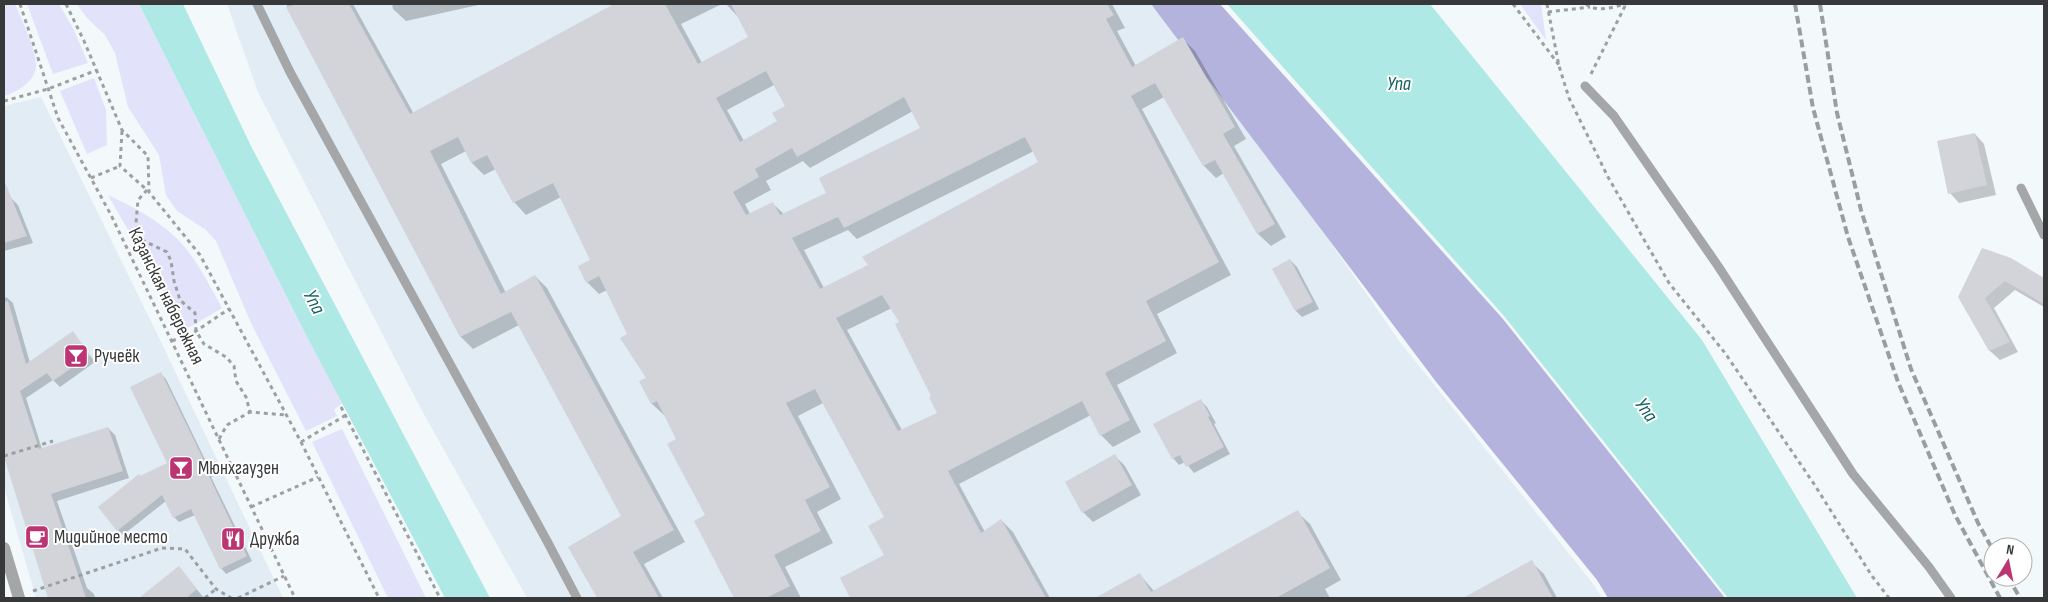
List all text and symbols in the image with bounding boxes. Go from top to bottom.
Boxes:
water label: Упа [1387,72,1411,96]
street label: Казанская набережная [123,224,209,368]
water label: Упа [298,286,330,318]
bar icon: Ручеёк [63,343,89,369]
place label: Ручеёк [94,345,140,368]
water label: Упа [1629,393,1663,427]
bar icon: Мюнхгаузен [168,455,194,481]
place label: Мюнхгаузен [198,457,279,480]
cafe icon: Мидийное место [24,524,50,550]
place label: Мидийное место [54,526,168,549]
restaurant icon: Дружба [220,526,246,552]
place label: Дружба [250,528,300,551]
north arrow [1983,537,2033,587]
text: N [2005,541,2015,559]

